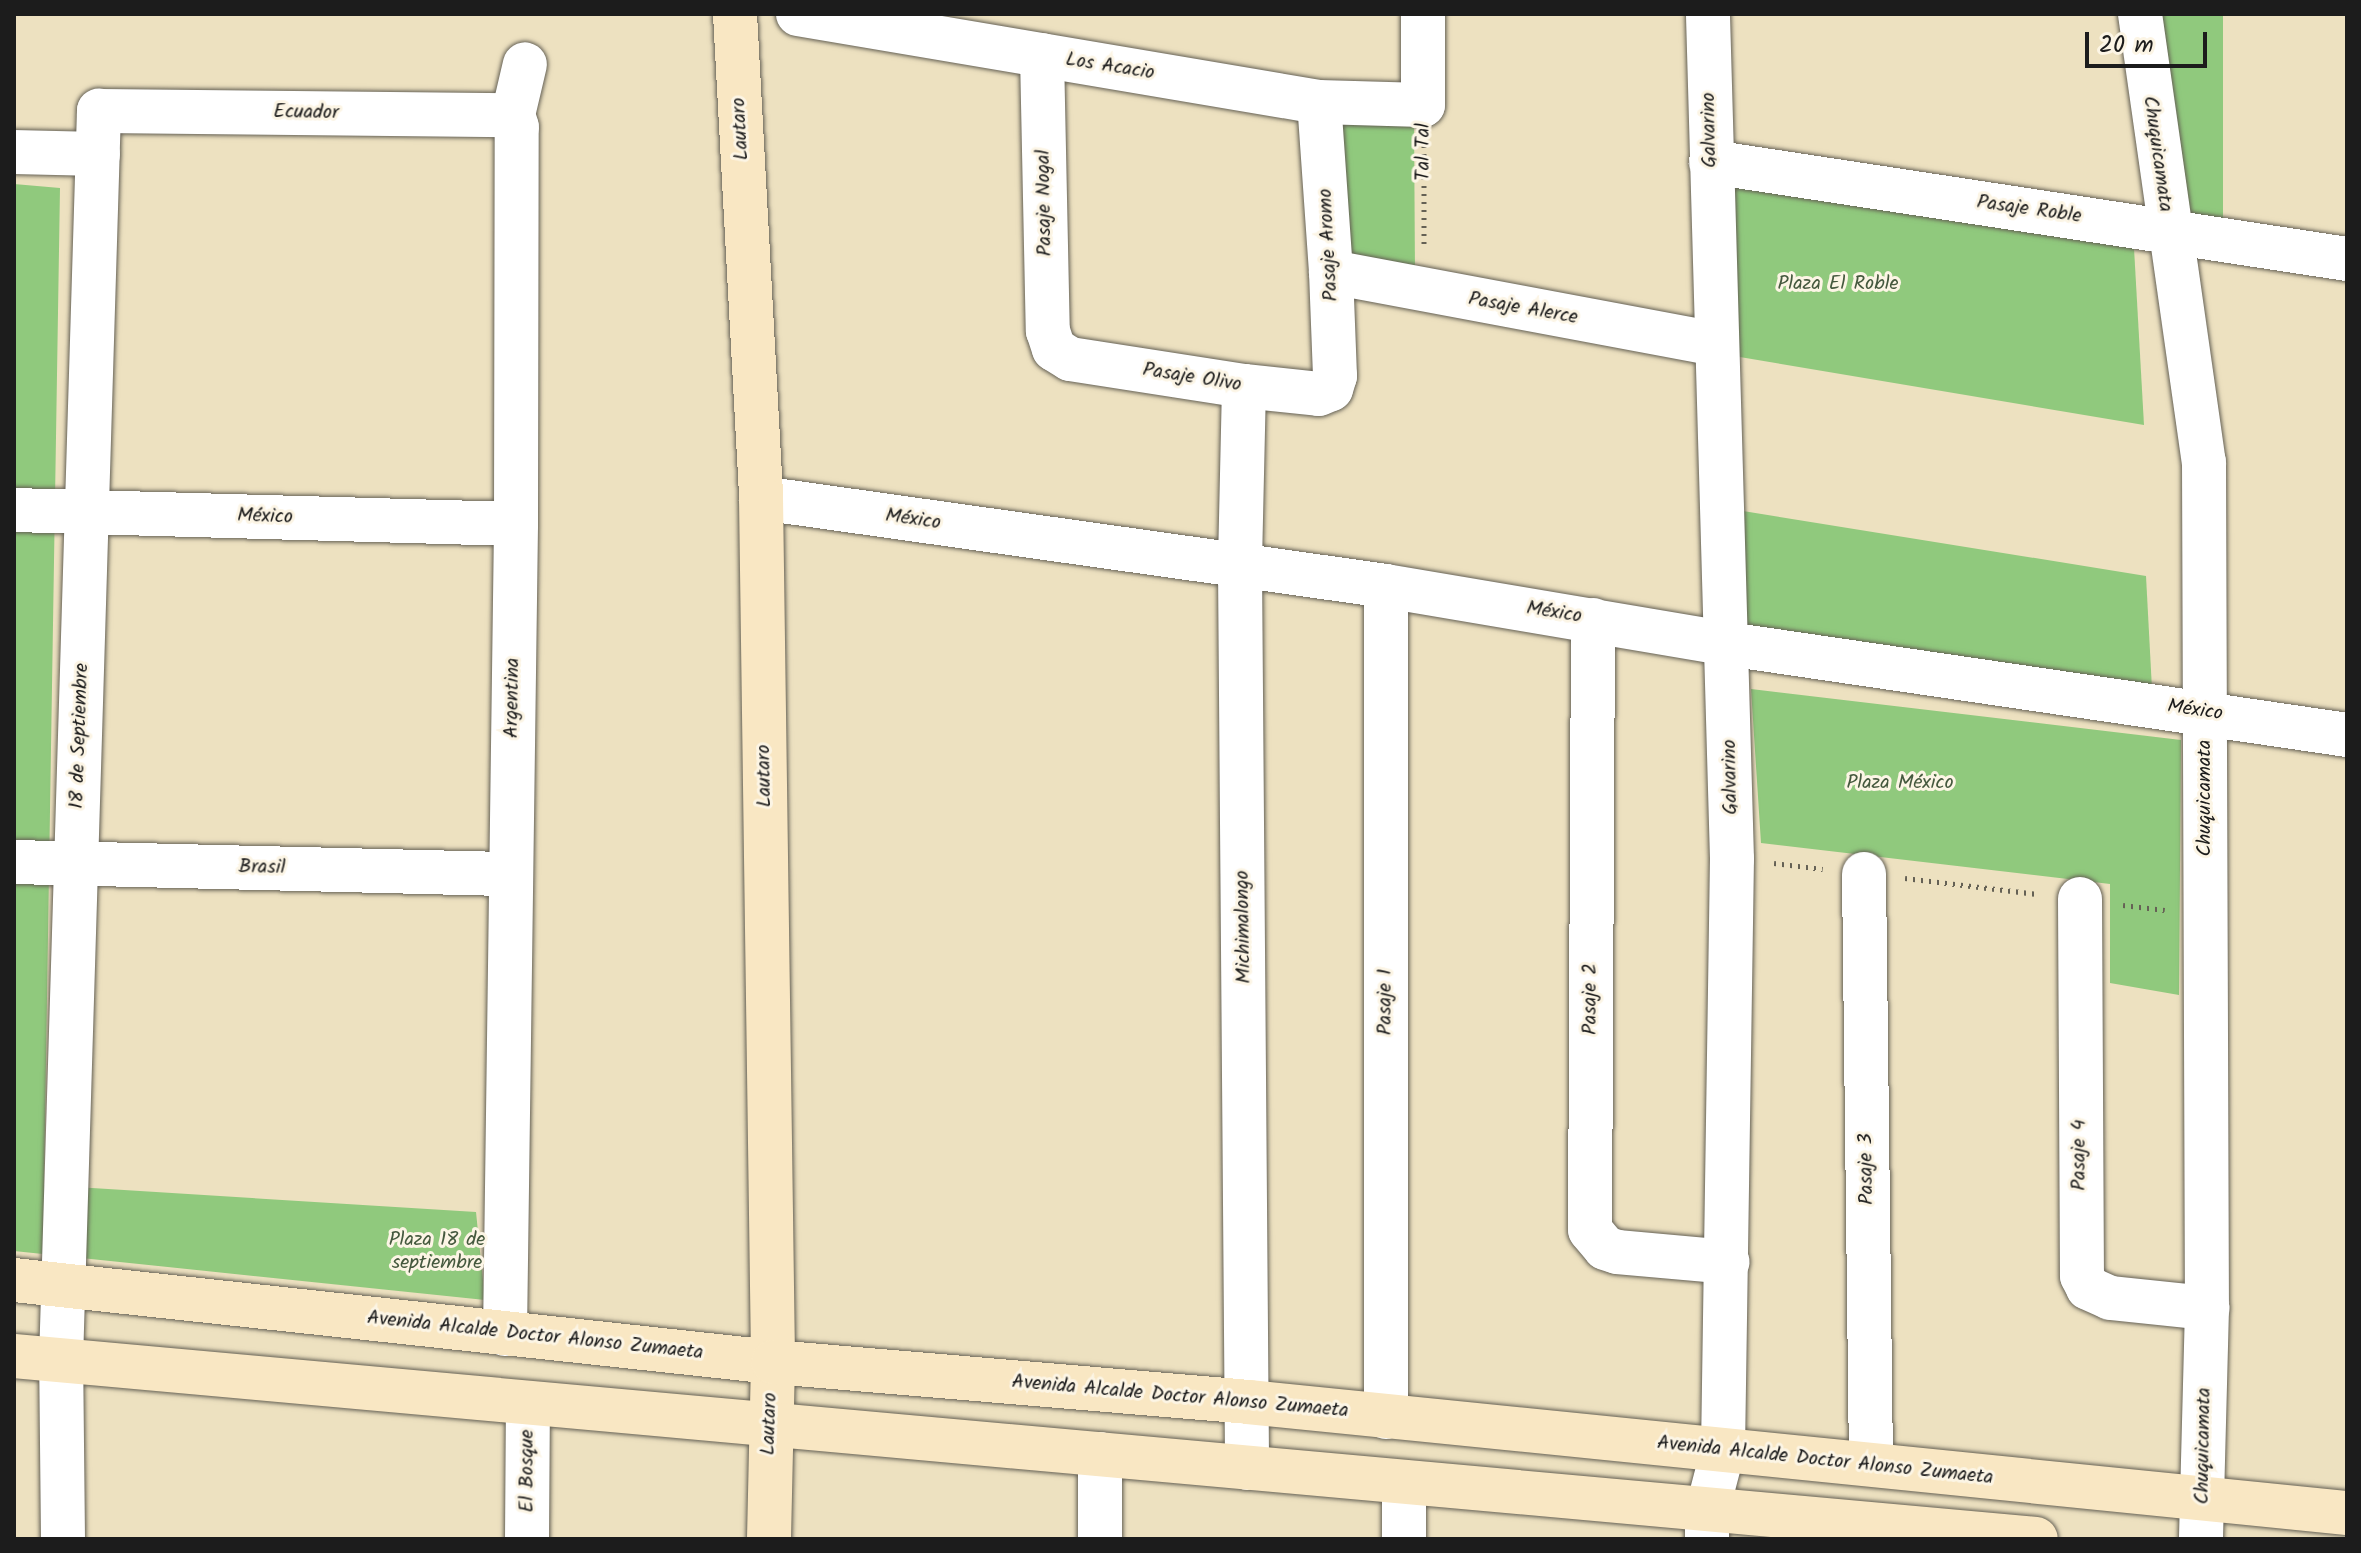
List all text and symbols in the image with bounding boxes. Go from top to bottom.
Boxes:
scale bar [2089,16,2211,66]
text: 20 m [2099,26,2154,65]
street label: Los Acacio [1064,48,1156,86]
street label: Galvarino [1697,92,1723,168]
street label: Chuquicamata [2137,94,2177,214]
street label: Lautaro [727,97,755,161]
street label: Ecuador [273,100,339,126]
street label: Tal Tal [1412,123,1436,181]
street label: Pasaje Nogal [1032,149,1058,257]
street label: Pasaje Aromo [1314,188,1344,302]
street label: Pasaje Roble [1975,191,2083,229]
park label: Plaza El Roble [1777,272,1899,296]
street label: Pasaje Alerce [1466,288,1580,330]
street label: Pasaje Olivo [1141,358,1243,398]
street label: México [237,504,293,530]
street label: México [884,504,942,536]
street label: México [1525,597,1583,629]
street label: Argentina [500,658,526,738]
street label: 18 de Septiembre [65,663,95,809]
street label: México [2166,695,2224,727]
street label: Galvarino [1718,739,1744,815]
street label: Chuquicamata [2193,740,2217,856]
street label: Lautaro [752,744,778,808]
park label: Plaza México [1846,771,1954,795]
street label: Brasil [238,856,286,880]
street label: Michimalongo [1231,870,1257,984]
street label: Pasaje 2 [1579,963,1603,1035]
street label: Pasaje 1 [1374,969,1398,1035]
street label: Pasaje 4 [2068,1119,2092,1191]
street label: Pasaje 3 [1854,1133,1880,1205]
park label: Plaza 18 de septiembre [389,1228,485,1275]
street label: Avenida Alcalde Doctor Alonso Zumaeta [366,1306,704,1366]
street label: Avenida Alcalde Doctor Alonso Zumaeta [1011,1370,1349,1424]
street label: Chuquicamata [2191,1387,2217,1505]
street label: Lautaro [757,1392,783,1456]
street label: El Bosque [516,1429,540,1513]
street label: Avenida Alcalde Doctor Alonso Zumaeta [1656,1431,1994,1491]

